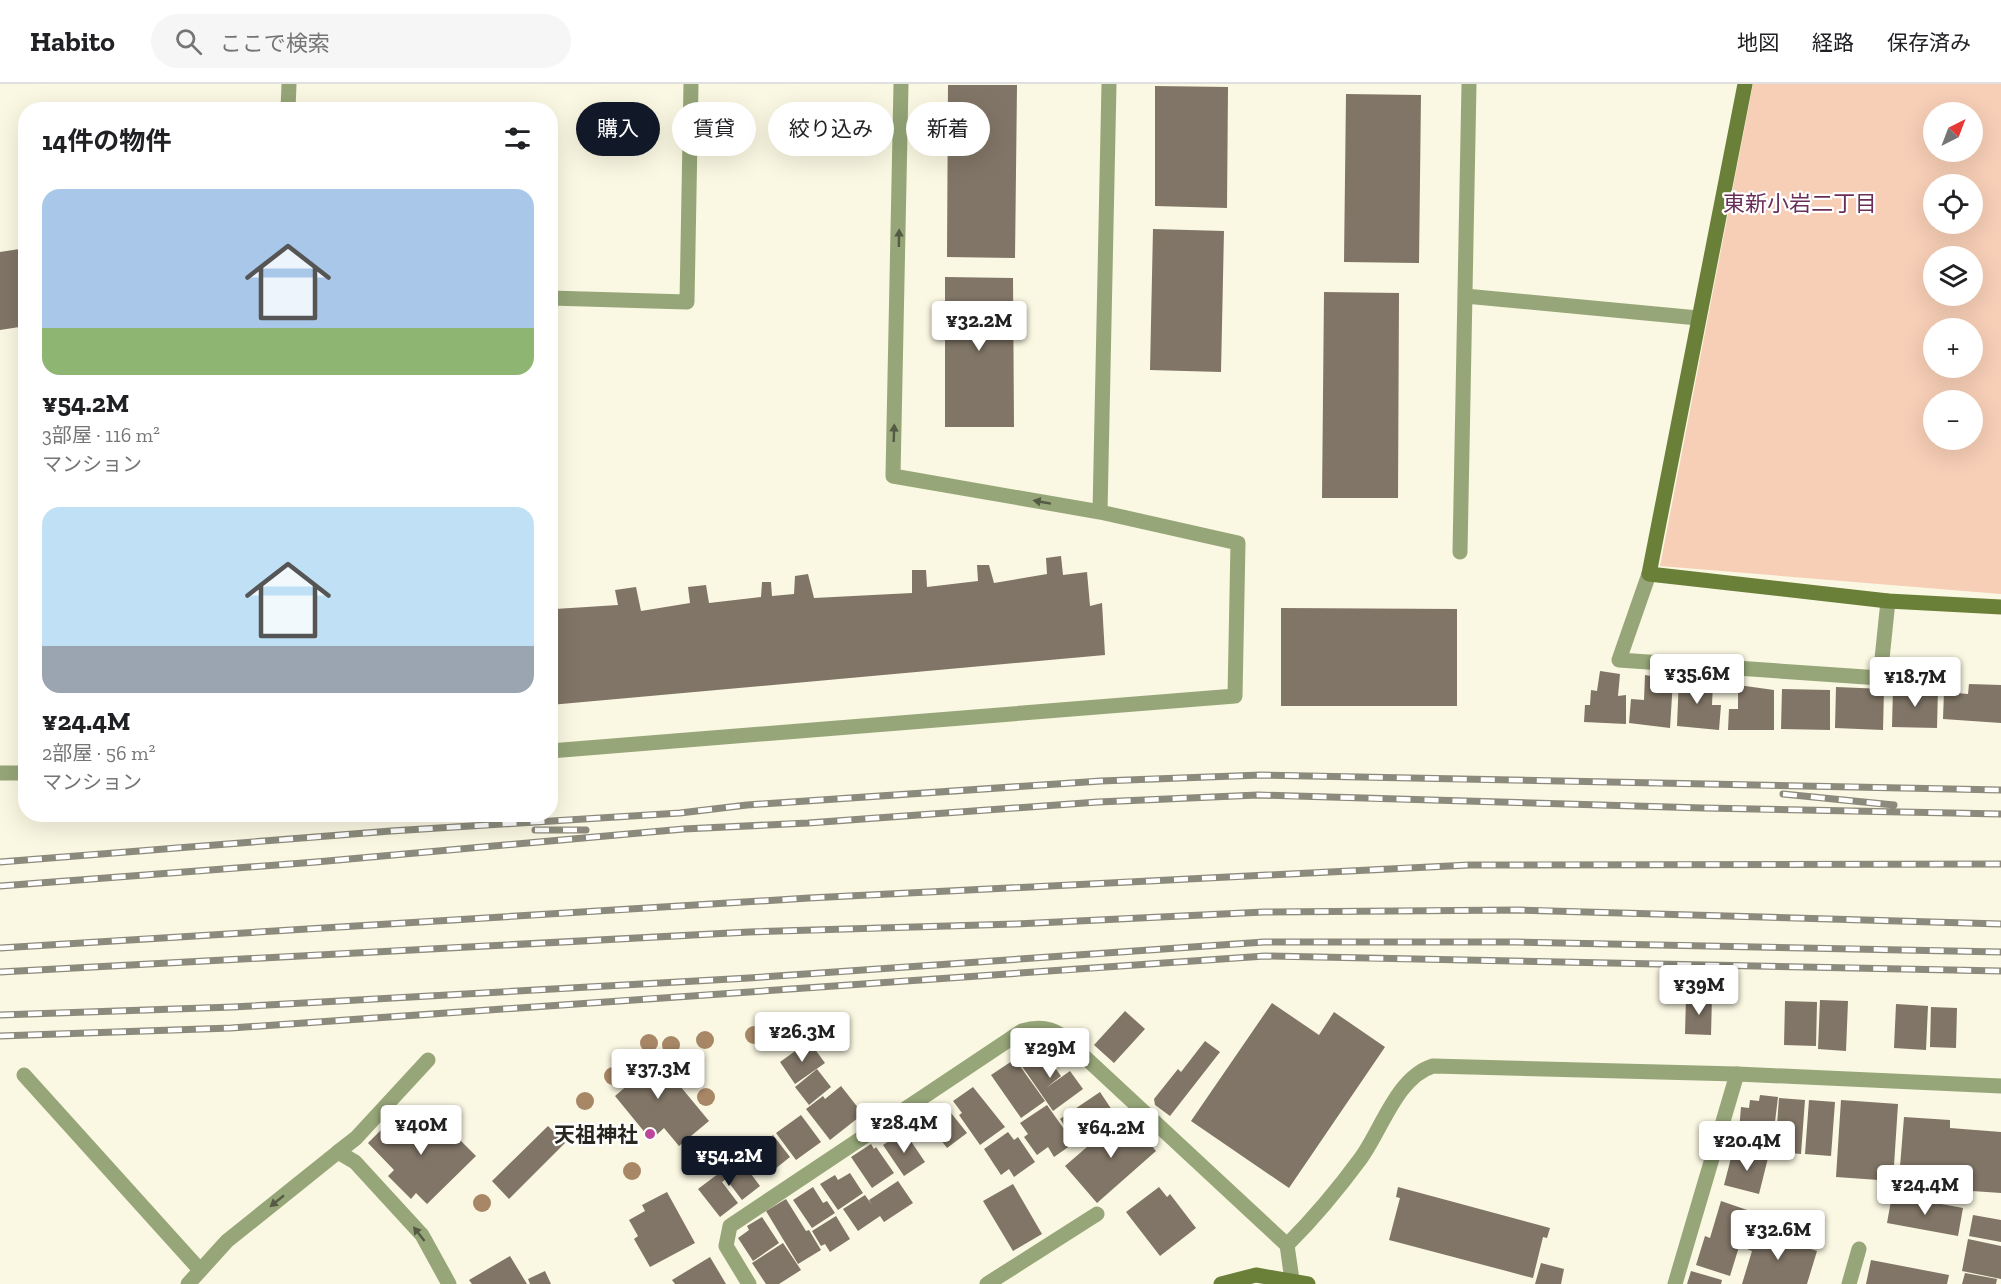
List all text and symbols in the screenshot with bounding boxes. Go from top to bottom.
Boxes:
search box [151,14,571,68]
text: Habito [30,25,115,58]
icon: search [172,25,205,58]
text: ここで検索 [220,30,330,57]
text: 地図 [1737,30,1779,55]
text: 経路 [1812,30,1854,55]
text: 保存済み [1887,30,1971,55]
chip: 購入 [576,102,660,156]
chip: 賃貸 [672,102,756,156]
chip: 絞り込み [768,102,894,156]
chip: 新着 [906,102,990,156]
north arrow [1923,102,1983,162]
map controls [1923,102,1983,450]
icon: filters [501,122,534,155]
text: 14件の物件 [42,125,171,157]
button: locate [1923,174,1983,234]
district label: 東新小岩二丁目 [1723,190,1877,217]
icon: home [234,228,342,336]
one-way arrow [894,228,904,247]
button: layers [1923,246,1983,306]
pin: ¥32.2M [930,301,1028,352]
text: ¥32.2M [946,308,1012,332]
button: + [1923,318,1983,378]
text: ¥54.2M [42,387,129,419]
button: − [1923,390,1983,450]
text: 3部屋 · 116 m² [42,423,160,447]
one-way arrow [889,423,899,442]
text: マンション [42,452,142,476]
one-way arrow [1033,497,1052,506]
icon: home [234,546,342,654]
pin: ¥35.6M [1648,654,1746,705]
pin: ¥18.7M [1866,657,1964,708]
text: ¥35.6M [1664,661,1730,685]
text: ¥18.7M [1884,664,1946,688]
text: ¥24.4M [42,705,130,737]
text: 2部屋 · 56 m² [42,741,155,765]
text: マンション [42,770,142,794]
pin: ¥39M [1663,965,1735,1016]
text: ¥39M [1673,972,1725,996]
pin: ¥26.3M [753,1012,851,1063]
text: ¥26.3M [769,1019,835,1043]
pin: ¥29M [1014,1028,1086,1079]
text: ¥29M [1024,1035,1076,1059]
pin: ¥37.3M [609,1049,707,1100]
text: ¥37.3M [626,1056,690,1080]
pin: ¥28.4M [855,1103,953,1154]
pin: ¥40M [385,1105,457,1156]
pin: ¥64.2M [1062,1108,1160,1159]
text: ¥28.4M [870,1110,938,1134]
text: ¥40M [395,1112,447,1136]
text: ¥64.2M [1077,1115,1145,1139]
pin: ¥20.4M [1698,1121,1796,1172]
place label: 天祖神社 [554,1122,638,1147]
marker: 天祖神社 [643,1127,657,1141]
text: ¥20.4M [1713,1128,1781,1152]
pin: ¥54.2M [680,1136,778,1187]
text: ¥54.2M [695,1143,763,1167]
pin: ¥24.4M [1876,1165,1974,1216]
text: ¥24.4M [1891,1172,1959,1196]
one-way arrow [269,1195,284,1207]
pin: ¥32.6M [1729,1210,1827,1261]
text: ¥32.6M [1745,1217,1811,1241]
one-way arrow [413,1226,426,1242]

